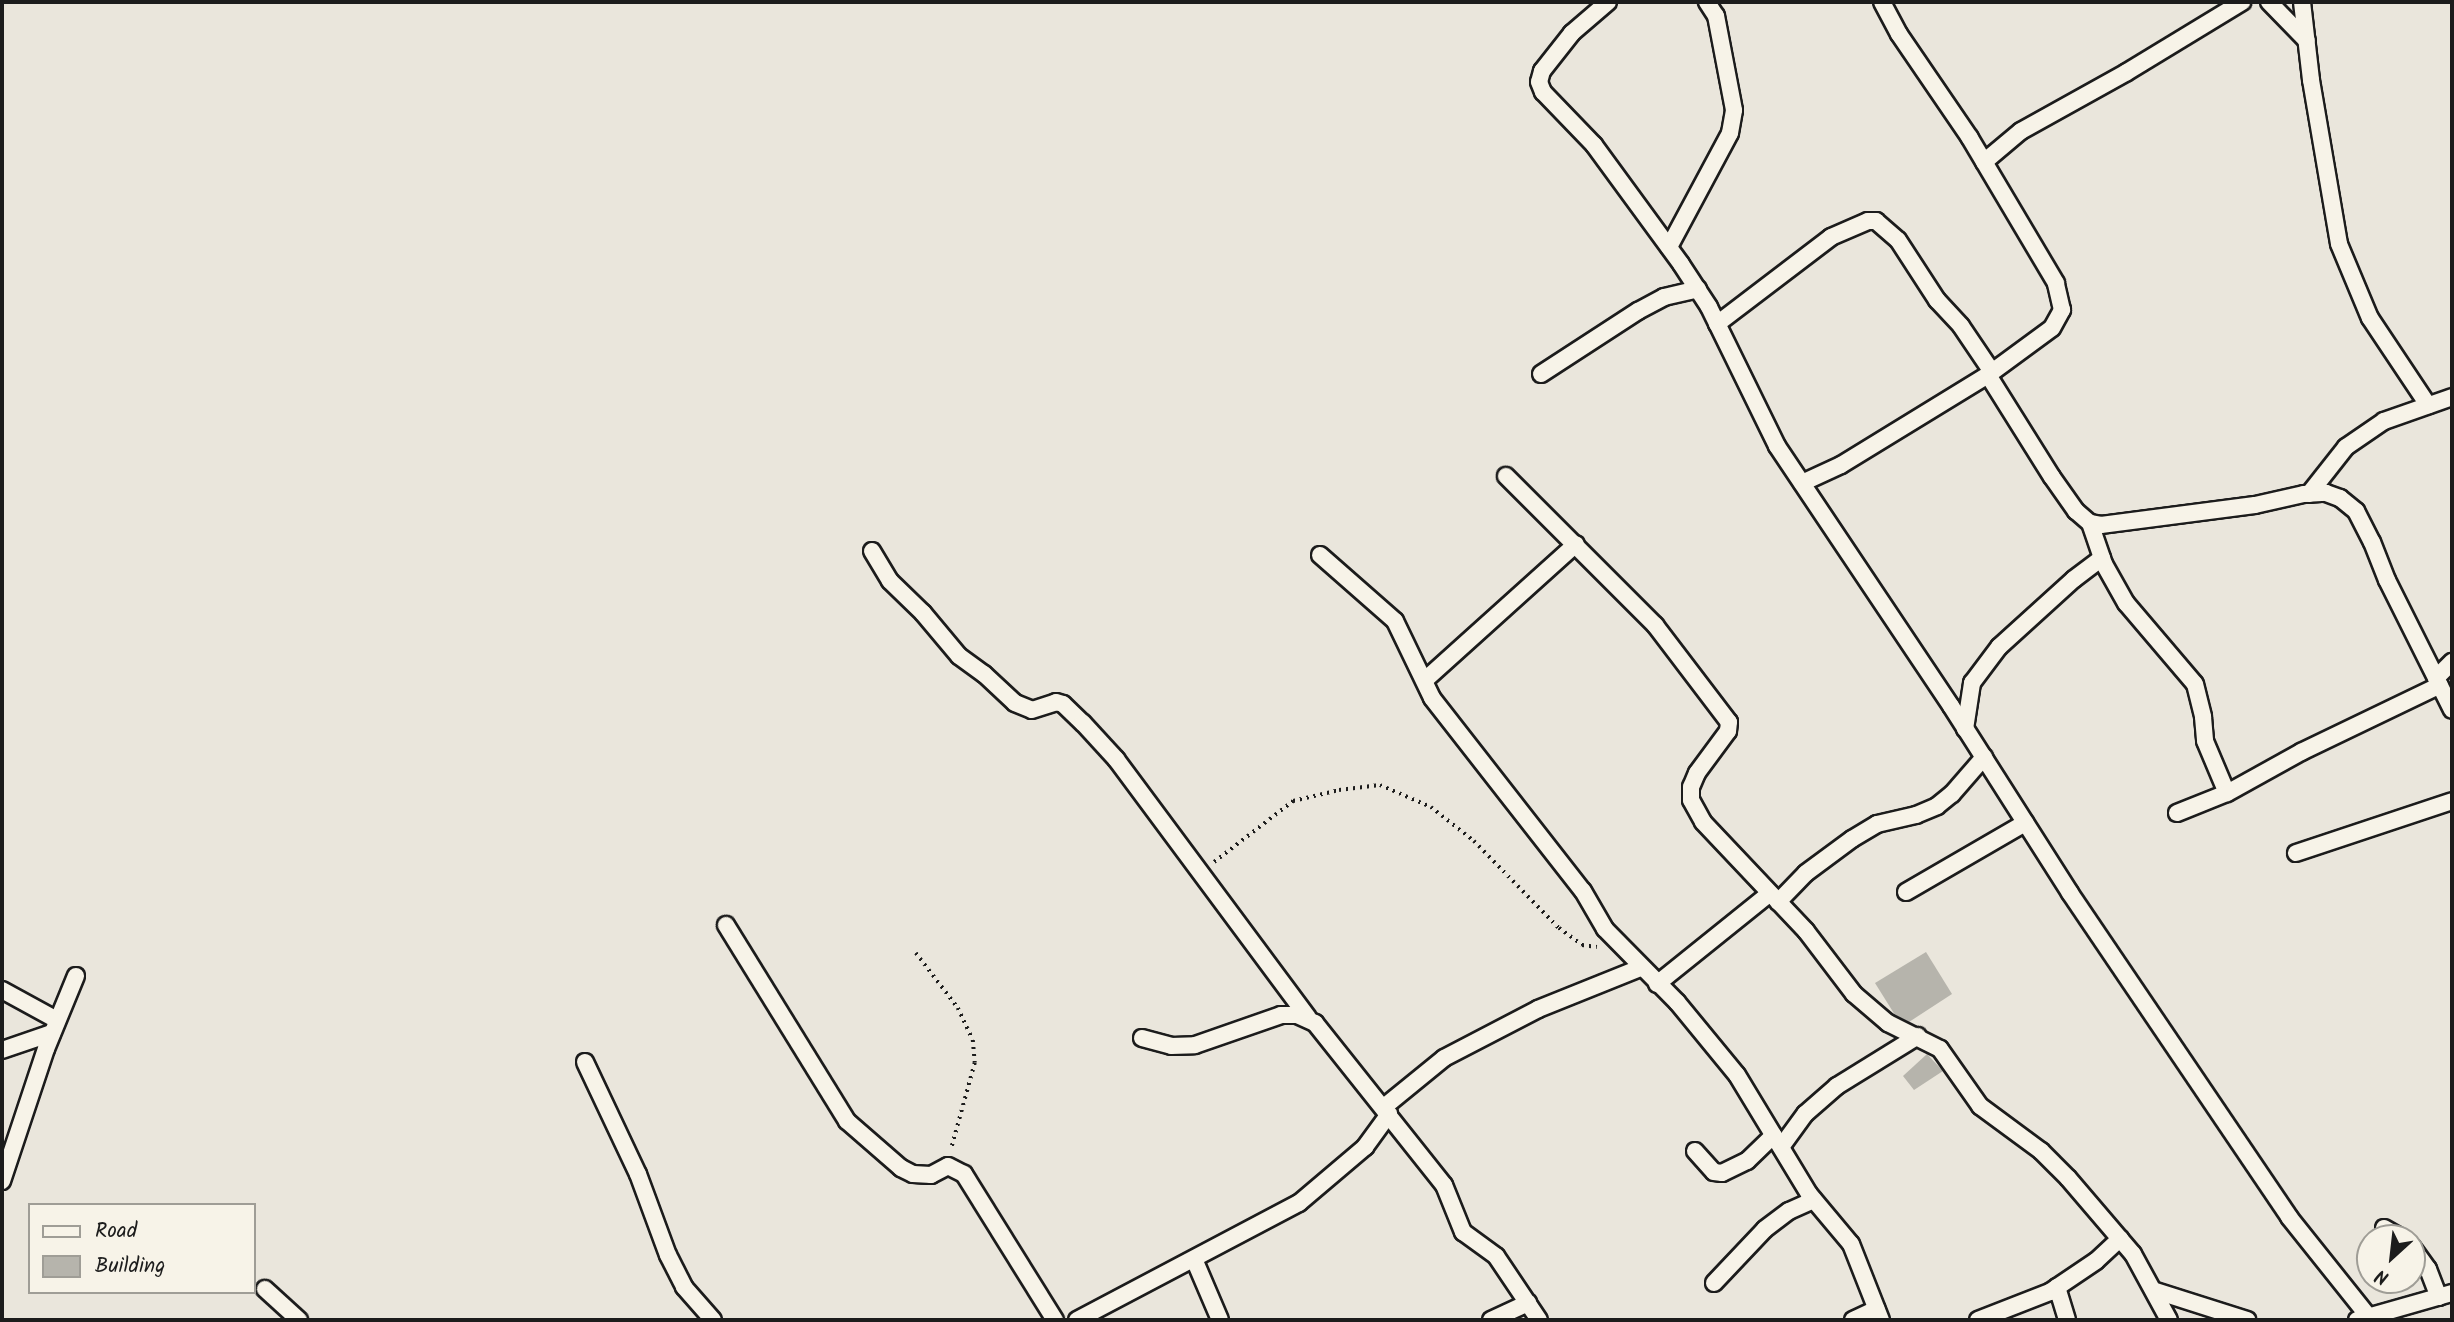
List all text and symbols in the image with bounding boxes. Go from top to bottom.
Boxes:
legend [28,1203,256,1294]
text: Road [95,1215,137,1248]
north arrow [2356,1224,2426,1294]
text: Building [95,1250,165,1283]
text: N [2370,1260,2395,1292]

